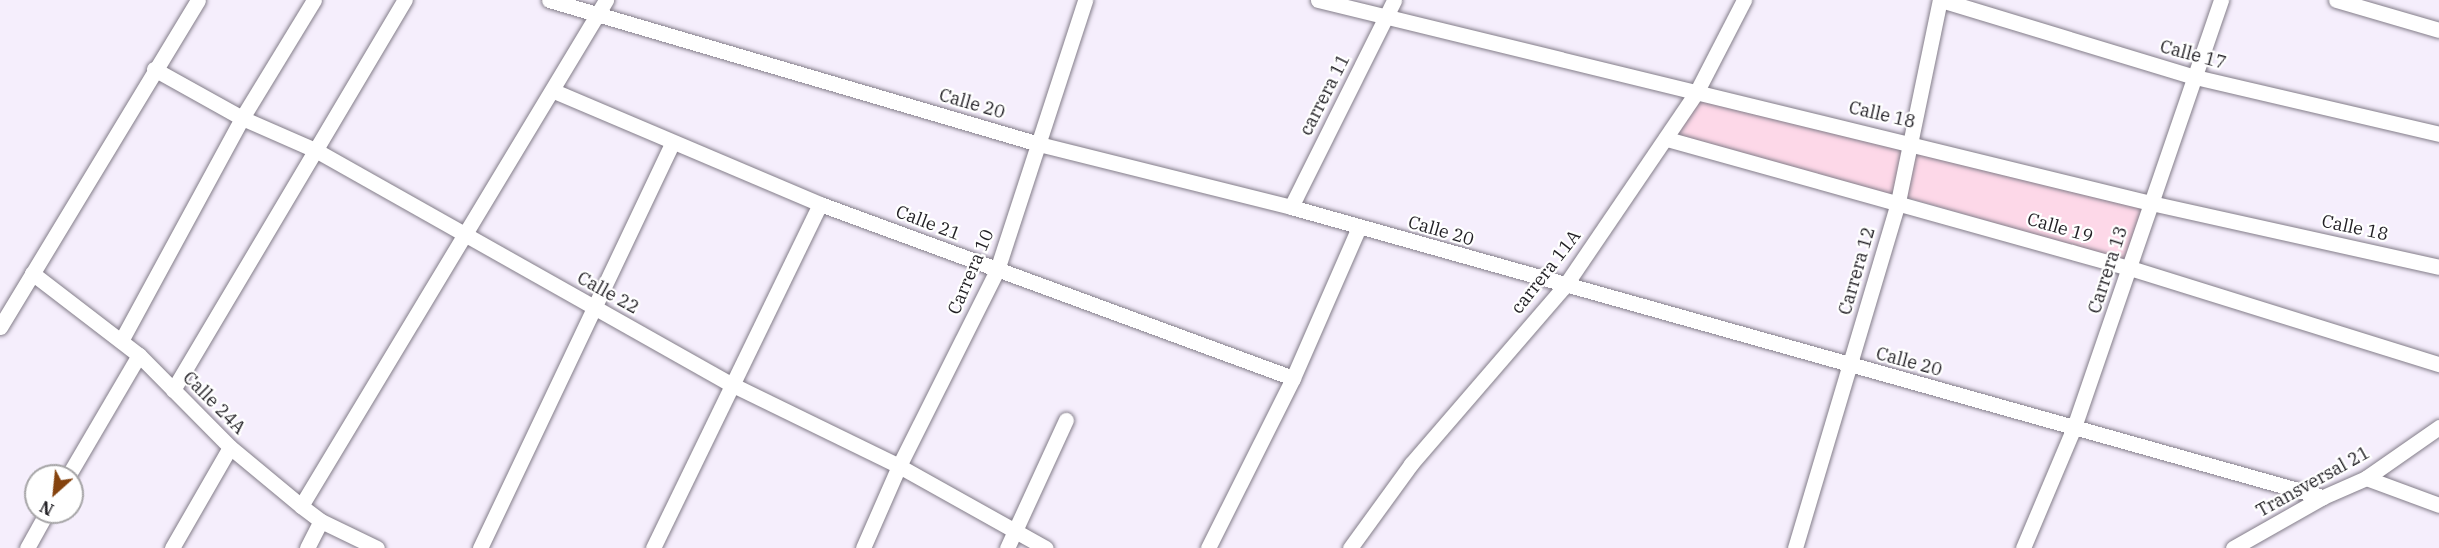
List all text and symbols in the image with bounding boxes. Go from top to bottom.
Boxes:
street label: Calle 17 [2158,36,2228,74]
street label: carrera 11 [1295,51,1355,139]
street label: Calle 20 [937,84,1007,124]
street label: Calle 18 [1847,97,1917,133]
street label: Calle 21 [893,201,963,245]
street label: Calle 19 [2025,208,2095,248]
street label: Calle 18 [2320,210,2390,246]
street label: Calle 20 [1406,211,1476,251]
street label: Carrera 13 [2084,224,2132,316]
street label: Carrera 12 [1834,225,1880,317]
street label: Carrera 10 [943,226,999,318]
street label: carrera 11A [1507,226,1585,318]
street label: Calle 22 [573,267,643,319]
street label: Calle 20 [1874,343,1944,381]
street label: Calle 24A [178,367,250,439]
street label: Transversal 21 [2253,442,2373,522]
north arrow [24,464,84,524]
text: N [37,496,57,520]

